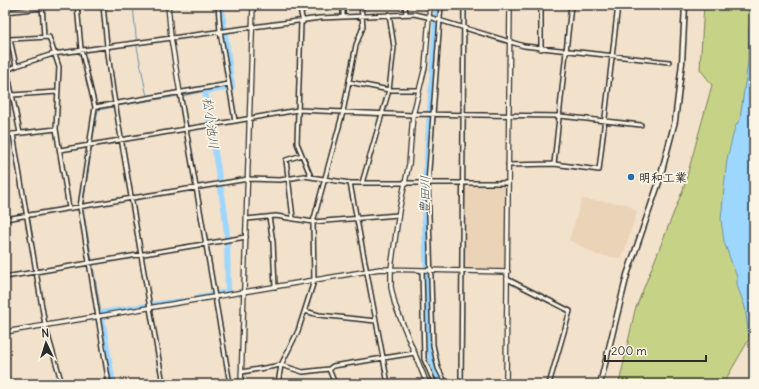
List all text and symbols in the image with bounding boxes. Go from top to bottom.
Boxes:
water label: 松小池川 [199,96,223,150]
place label: 明和工業 [639,170,687,185]
marker: 明和工業 [626,172,636,182]
water label: 豊田川 [416,175,434,215]
north arrow [26,323,66,363]
text: N [41,326,50,340]
scale bar [605,337,706,363]
text: 200 m [611,343,647,358]

